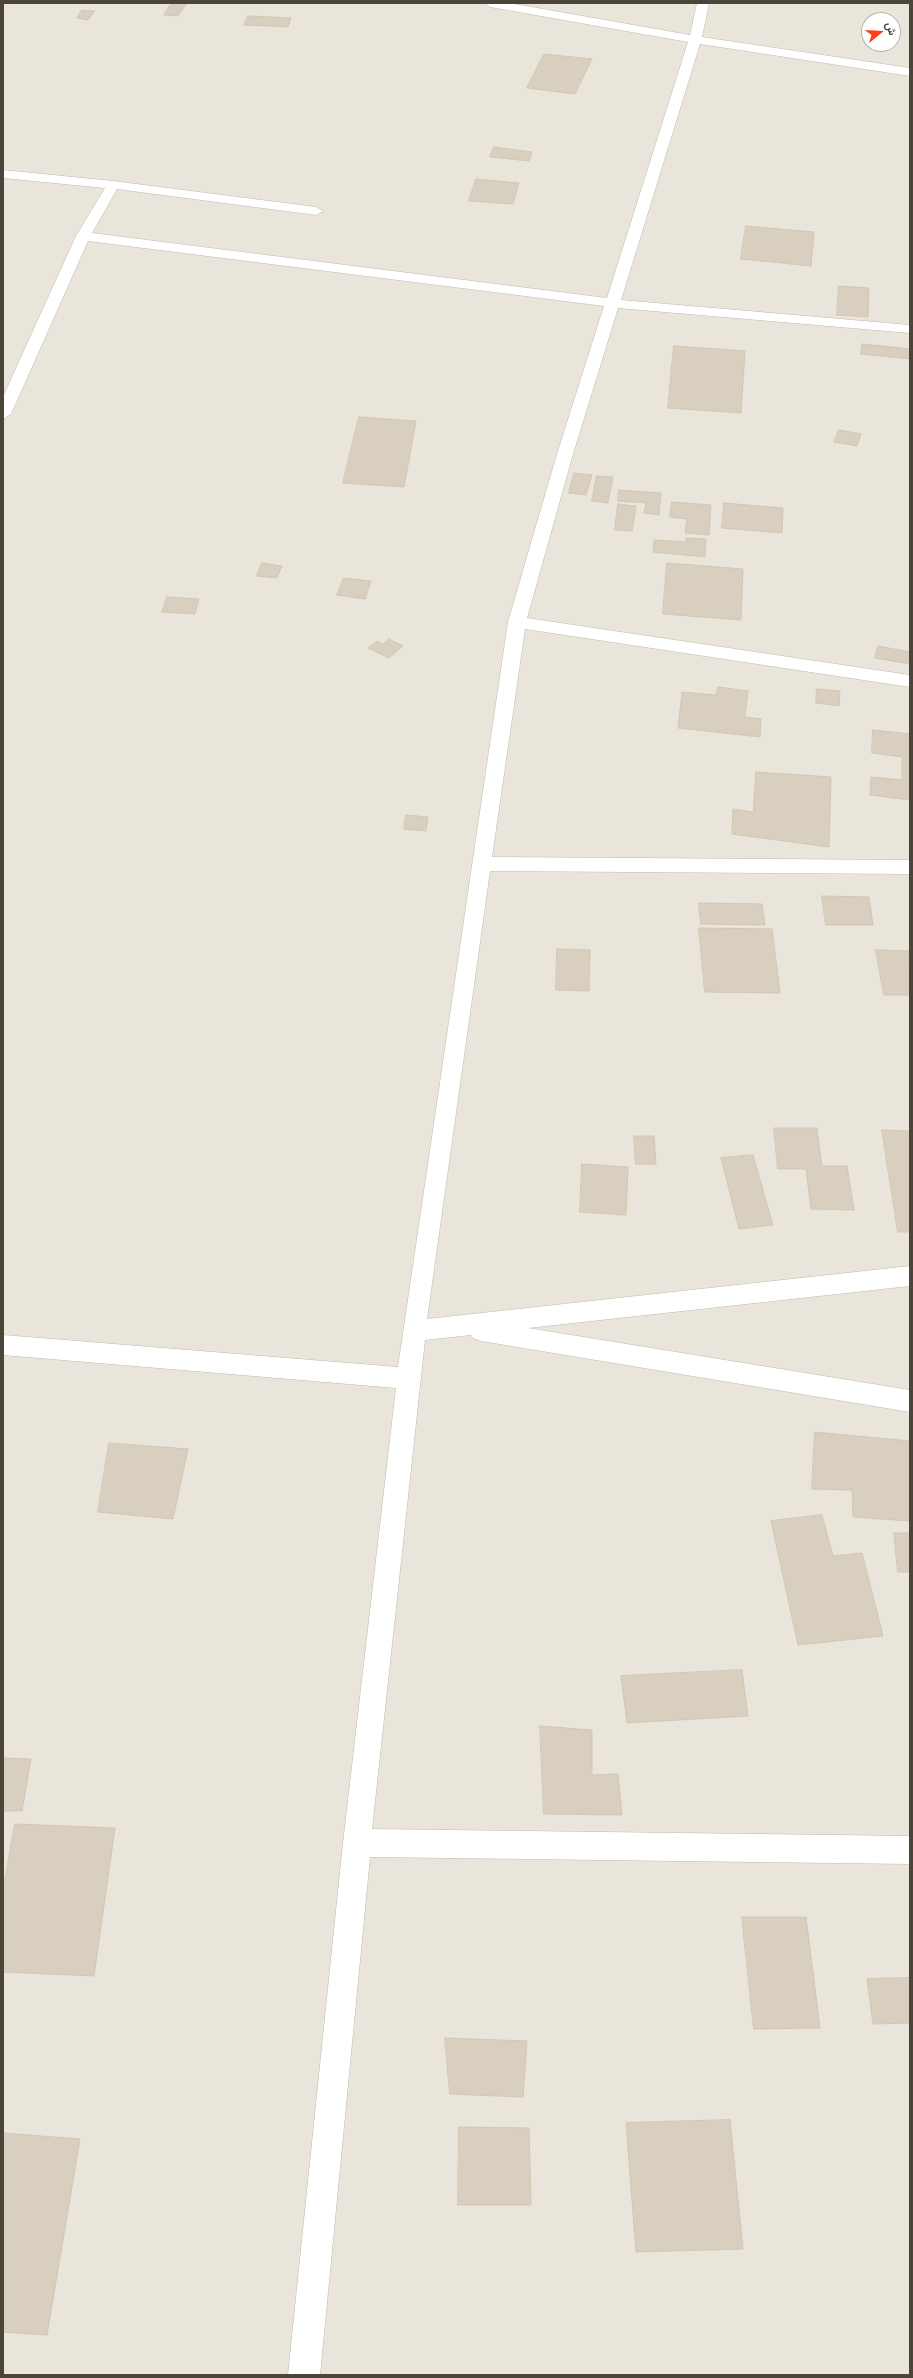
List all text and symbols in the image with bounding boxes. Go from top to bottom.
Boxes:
north arrow [861,12,901,52]
text: ش [884,20,900,37]

